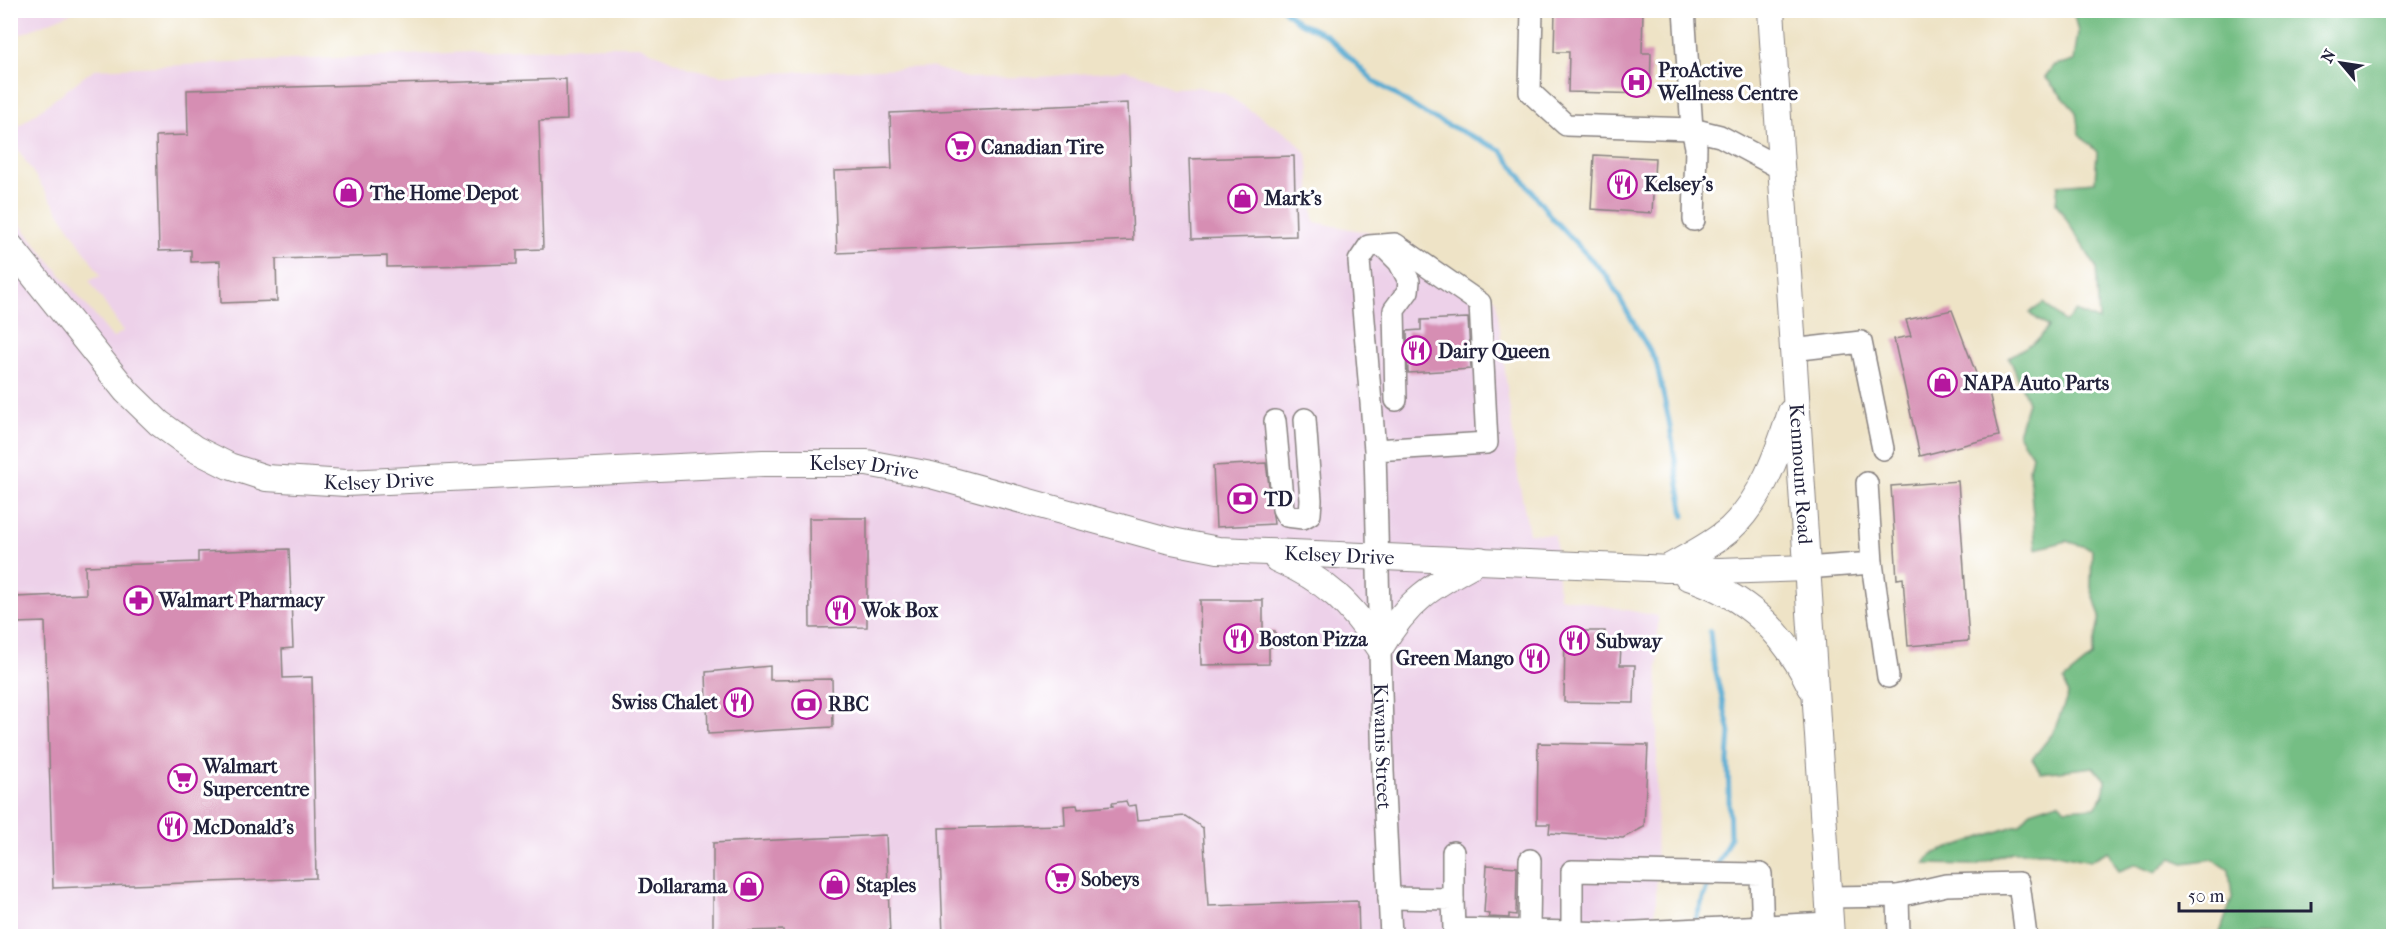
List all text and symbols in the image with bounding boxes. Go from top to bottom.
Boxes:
north arrow [2311,33,2371,93]
text: N [2317,45,2340,66]
place label: ProActive Wellness Centre [1657,59,1798,105]
hospital icon: ProActive Wellness Centre [1621,66,1653,98]
supermarket icon: Canadian Tire [944,131,976,163]
place label: Canadian Tire [981,136,1104,159]
restaurant icon: Kelsey's [1607,168,1639,200]
place label: Kelsey's [1644,173,1714,196]
shop icon: The Home Depot [333,177,365,209]
place label: The Home Depot [369,182,520,205]
shop icon: Mark's [1227,182,1259,214]
place label: Mark's [1263,187,1322,210]
restaurant icon: Dairy Queen [1401,335,1433,367]
place label: Dairy Queen [1438,340,1550,363]
shop icon: NAPA Auto Parts [1926,367,1958,399]
place label: NAPA Auto Parts [1963,372,2110,395]
street label: Kenmount Road [1785,403,1817,546]
street label: Kelsey Drive [809,452,921,485]
street label: Kelsey Drive [323,468,435,495]
bank icon: TD [1227,483,1259,515]
place label: TD [1263,488,1293,511]
street label: Kelsey Drive [1284,542,1395,569]
pharmacy icon: Walmart Pharmacy [122,584,154,616]
place label: Walmart Pharmacy [158,589,326,612]
restaurant icon: Wok Box [825,594,857,626]
place label: Wok Box [861,599,939,622]
restaurant icon: Boston Pizza [1222,623,1254,655]
restaurant icon: Subway [1559,625,1591,657]
place label: Boston Pizza [1259,628,1368,651]
place label: Subway [1596,630,1663,653]
restaurant icon: Green Mango [1519,642,1551,674]
place label: Green Mango [1396,647,1514,670]
street label: Kiwanis Street [1369,683,1396,810]
restaurant icon: Swiss Chalet [723,686,755,718]
bank icon: RBC [791,688,823,720]
place label: Swiss Chalet [612,691,719,714]
place label: RBC [828,693,869,716]
place label: Walmart Supercentre [202,755,309,801]
supermarket icon: Walmart Supercentre [166,762,198,794]
restaurant icon: McDonald's [156,811,188,843]
place label: McDonald's [192,816,294,839]
supermarket icon: Sobeys [1044,863,1076,895]
place label: Sobeys [1081,868,1140,891]
shop icon: Staples [819,869,851,901]
shop icon: Dollarama [732,870,764,902]
place label: Staples [856,874,917,897]
place label: Dollarama [638,875,728,898]
scale bar [2179,875,2311,913]
text: 50 m [2188,886,2225,907]

